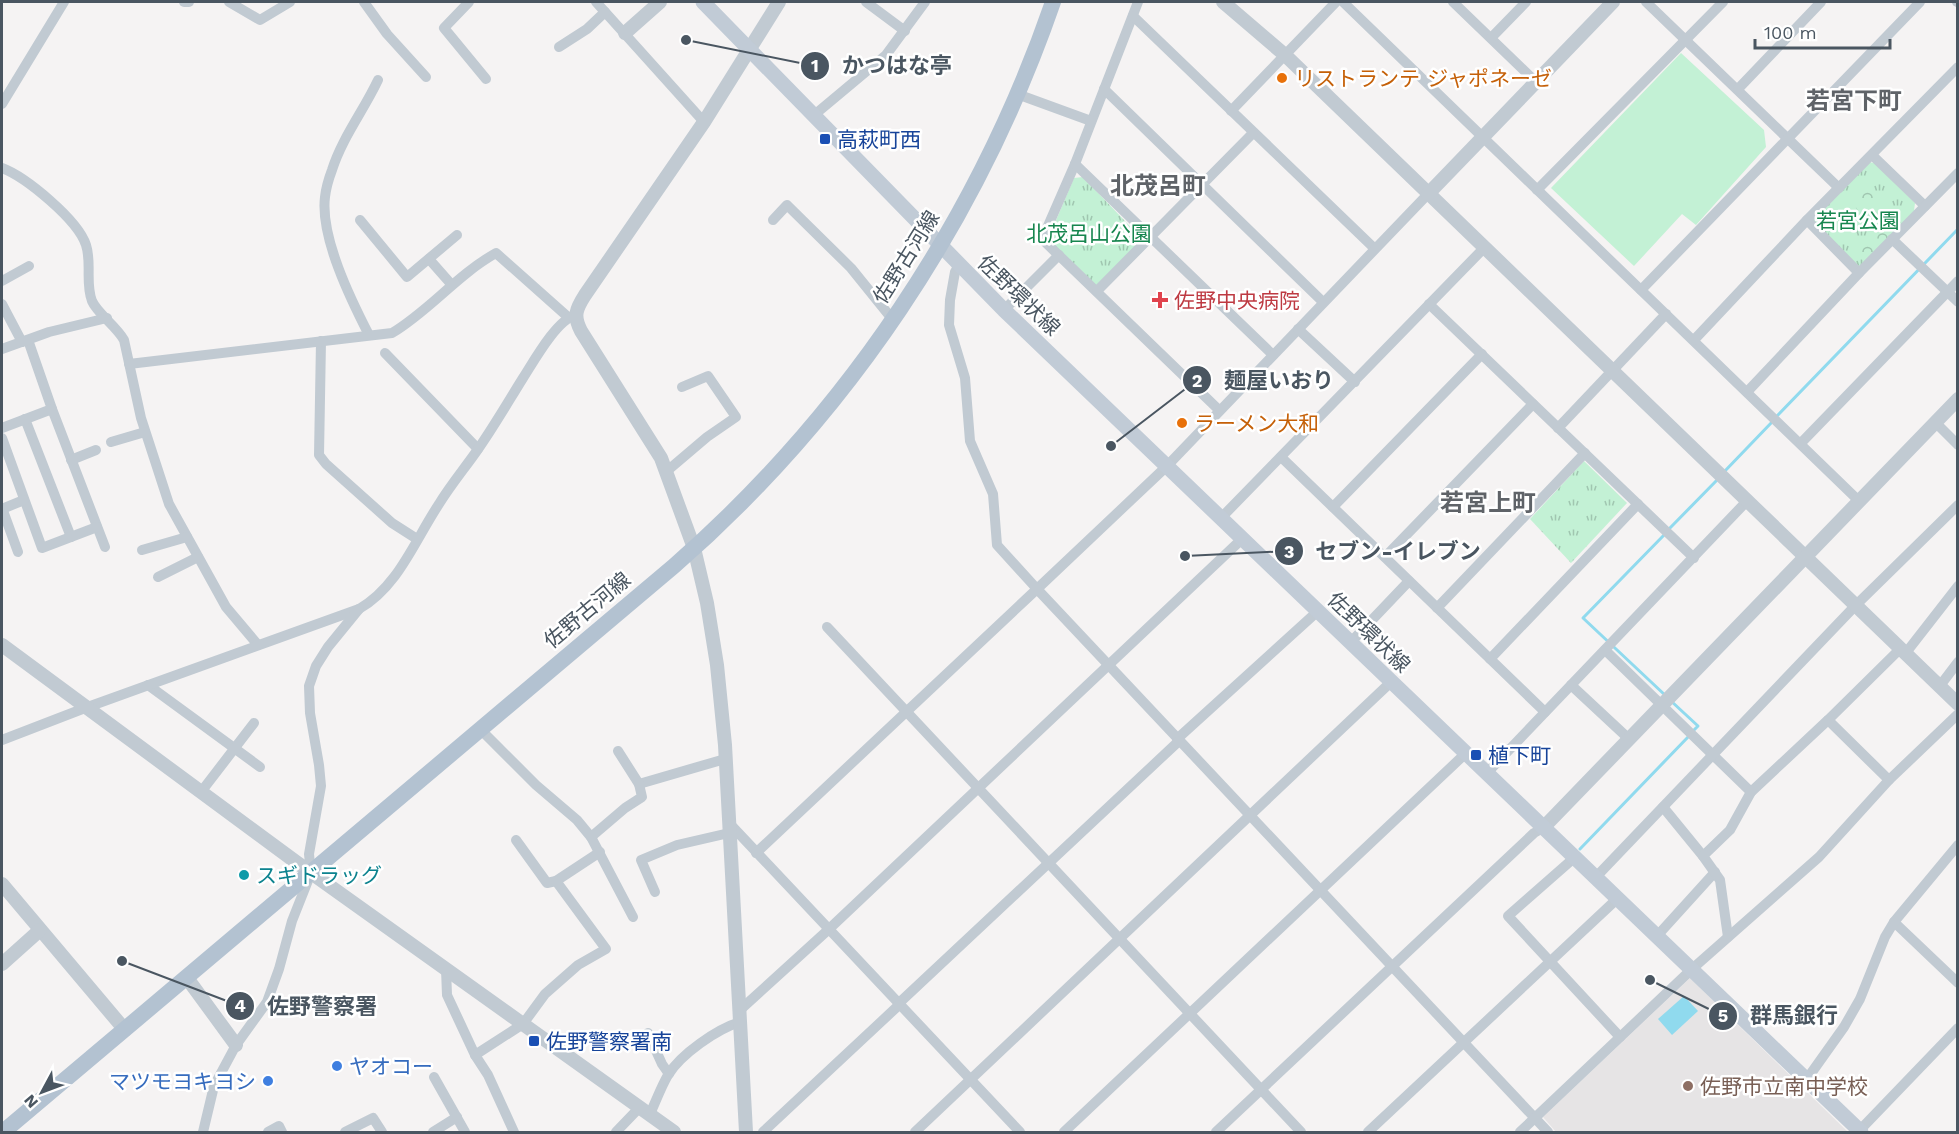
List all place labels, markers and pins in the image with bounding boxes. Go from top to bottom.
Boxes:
callout: かつはな亭 [800,46,964,86]
place label: リストランテ ジャポネーゼ [1294,66,1552,91]
marker: リストランテ ジャポネーゼ [1275,71,1289,85]
place label: 高萩町西 [837,127,921,152]
marker: 高萩町西 [818,132,832,146]
place label: 佐野中央病院 [1174,288,1300,313]
marker: 佐野中央病院 [1151,291,1169,309]
callout: 麺屋いおり [1182,360,1346,400]
place label: ラーメン大和 [1194,411,1319,436]
marker: ラーメン大和 [1175,416,1189,430]
callout: セブン-イレブン [1274,531,1493,571]
place label: 植下町 [1488,743,1551,768]
marker: 植下町 [1469,748,1483,762]
place label: スギドラッグ [256,863,382,888]
marker: スギドラッグ [237,868,251,882]
callout: 佐野警察署 [225,986,389,1026]
callout: 群馬銀行 [1708,996,1850,1036]
place label: 佐野警察署南 [546,1029,672,1054]
marker: 佐野警察署南 [527,1034,541,1048]
place label: ヤオコー [349,1054,433,1079]
marker: ヤオコー [330,1059,344,1073]
place label: マツモヨキヨシ [109,1069,256,1094]
marker: マツモヨキヨシ [261,1074,275,1088]
place label: 佐野市立南中学校 [1700,1074,1868,1099]
marker: 佐野市立南中学校 [1681,1079,1695,1093]

